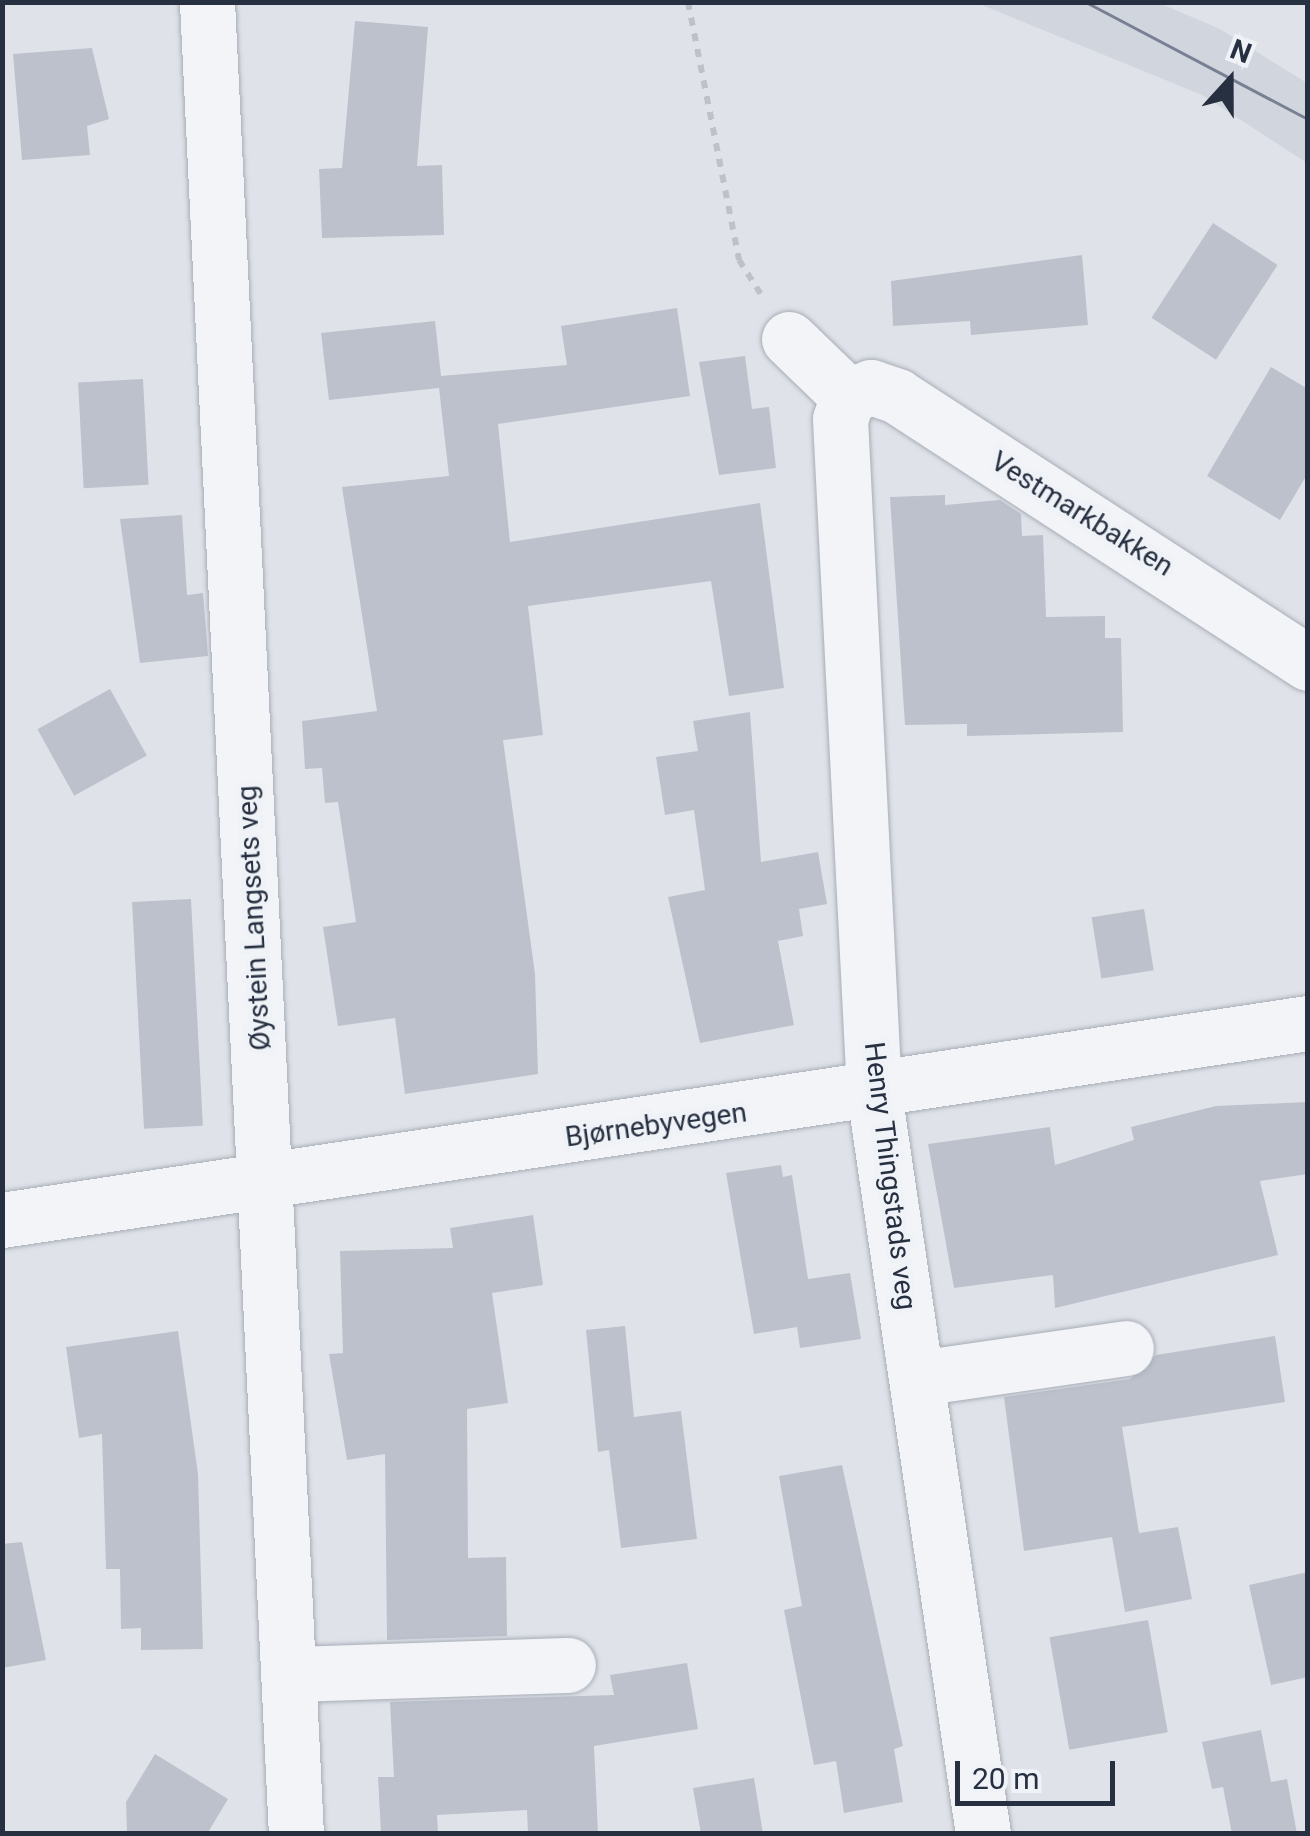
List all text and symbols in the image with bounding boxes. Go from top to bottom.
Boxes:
north arrow [1180,30,1280,130]
text: N [1226,33,1256,70]
street label: Vestmarkbakken [985,445,1179,583]
street label: Øystein Langsets veg [230,785,278,1051]
street label: Henry Thingstads veg [857,1040,923,1312]
street label: Bjørnebyvegen [563,1096,749,1154]
scale bar [960,1741,1120,1803]
text: 20 m [972,1761,1039,1796]

